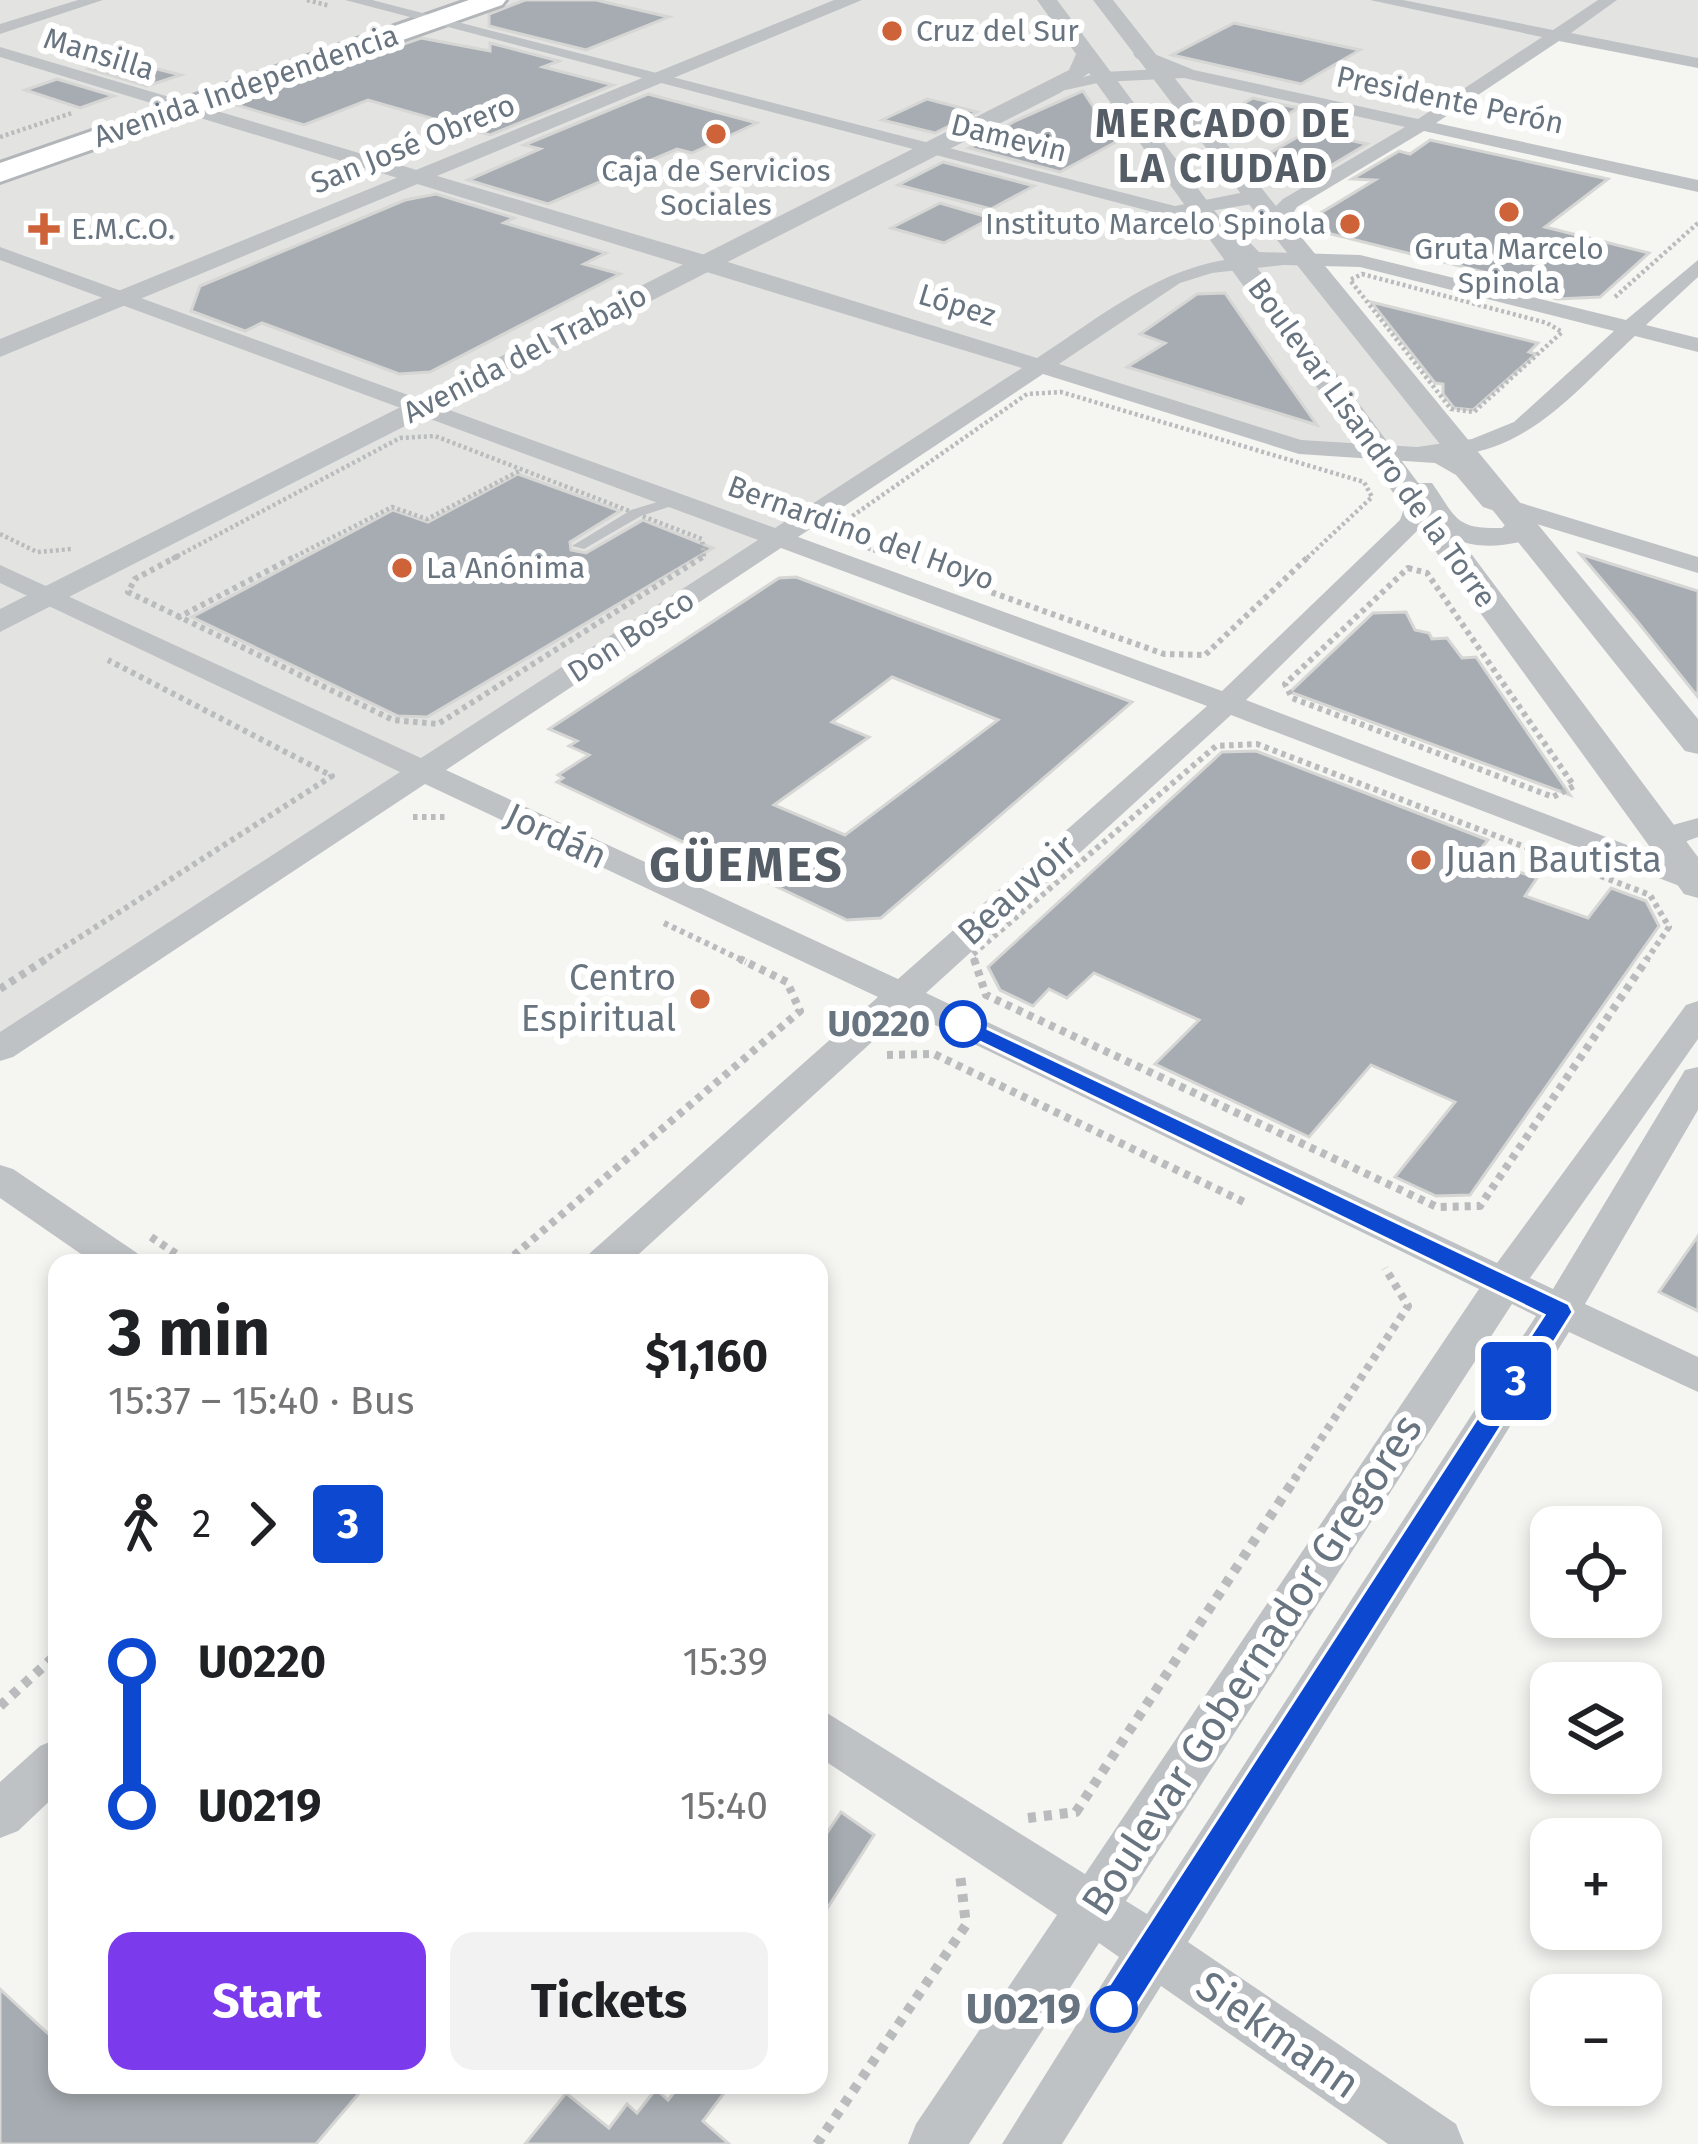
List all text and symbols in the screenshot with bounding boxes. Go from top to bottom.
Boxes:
place label: Cruz del Sur [916,13,1079,49]
street label: Avenida Independencia [89,17,403,155]
marker: Cruz del Sur [879,18,905,44]
street label: Mansilla [39,20,159,88]
street label: Presidente Perón [1333,58,1567,142]
street label: San José Obrero [306,87,520,201]
district label: MERCADO DE LA CIUDAD [1095,101,1353,192]
street label: Damevin [947,106,1071,170]
marker: Caja de Servicios Sociales [703,121,729,147]
place label: Caja de Servicios Sociales [601,153,831,223]
marker: Gruta Marcelo Spinola [1496,199,1522,225]
place label: Instituto Marcelo Spinola [985,206,1326,242]
place label: E.M.C.O. [71,211,175,247]
marker: Instituto Marcelo Spinola [1337,211,1363,237]
marker: E.M.C.O. [28,213,60,245]
place label: Gruta Marcelo Spinola [1414,231,1604,301]
street label: Boulevar Lisandro de la Torre [1240,271,1504,615]
street label: López [914,276,1000,334]
street label: Avenida del Trabajo [397,277,653,431]
street label: Bernardino del Hoyo [723,468,999,598]
place label: La Anónima [426,550,585,586]
marker: La Anónima [389,555,415,581]
street label: Don Bosco [561,582,701,690]
street label: Jordán [498,793,614,879]
street label: Beauvoir [949,825,1085,955]
district label: GÜEMES [649,836,845,894]
place label: Juan Bautista [1445,838,1662,882]
marker: Juan Bautista [1408,847,1434,873]
place label: Centro Espiritual [521,956,676,1041]
marker: Centro Espiritual [687,986,713,1012]
place label: U0220 [828,1002,930,1046]
marker: U0220 [941,1002,985,1046]
text: 3 min [108,1293,270,1372]
text: $1,160 [645,1329,768,1383]
line badge: 3 [1477,1342,1555,1420]
text: 3 [1505,1356,1527,1406]
text: 15:37 – 15:40 · Bus [108,1378,414,1424]
street label: Boulevar Gobernador Gregores [1071,1405,1433,1925]
icon: walk [108,1491,174,1557]
icon: forward [229,1491,295,1557]
text: 3 [337,1499,359,1549]
text: 2 [192,1501,211,1547]
map controls [1530,1506,1662,2106]
button: locate [1530,1506,1662,1638]
text: U0220 [198,1635,326,1689]
text: 15:39 [682,1639,768,1685]
button: layers [1530,1662,1662,1794]
text: U0219 [198,1779,321,1833]
text: 15:40 [680,1783,768,1829]
button: + [1530,1818,1662,1950]
button: Start [108,1932,426,2070]
button: Tickets [450,1932,768,2070]
street label: Siekmann [1187,1961,1369,2109]
button: − [1530,1974,1662,2106]
place label: U0219 [966,1984,1081,2034]
marker: U0219 [1092,1987,1136,2031]

